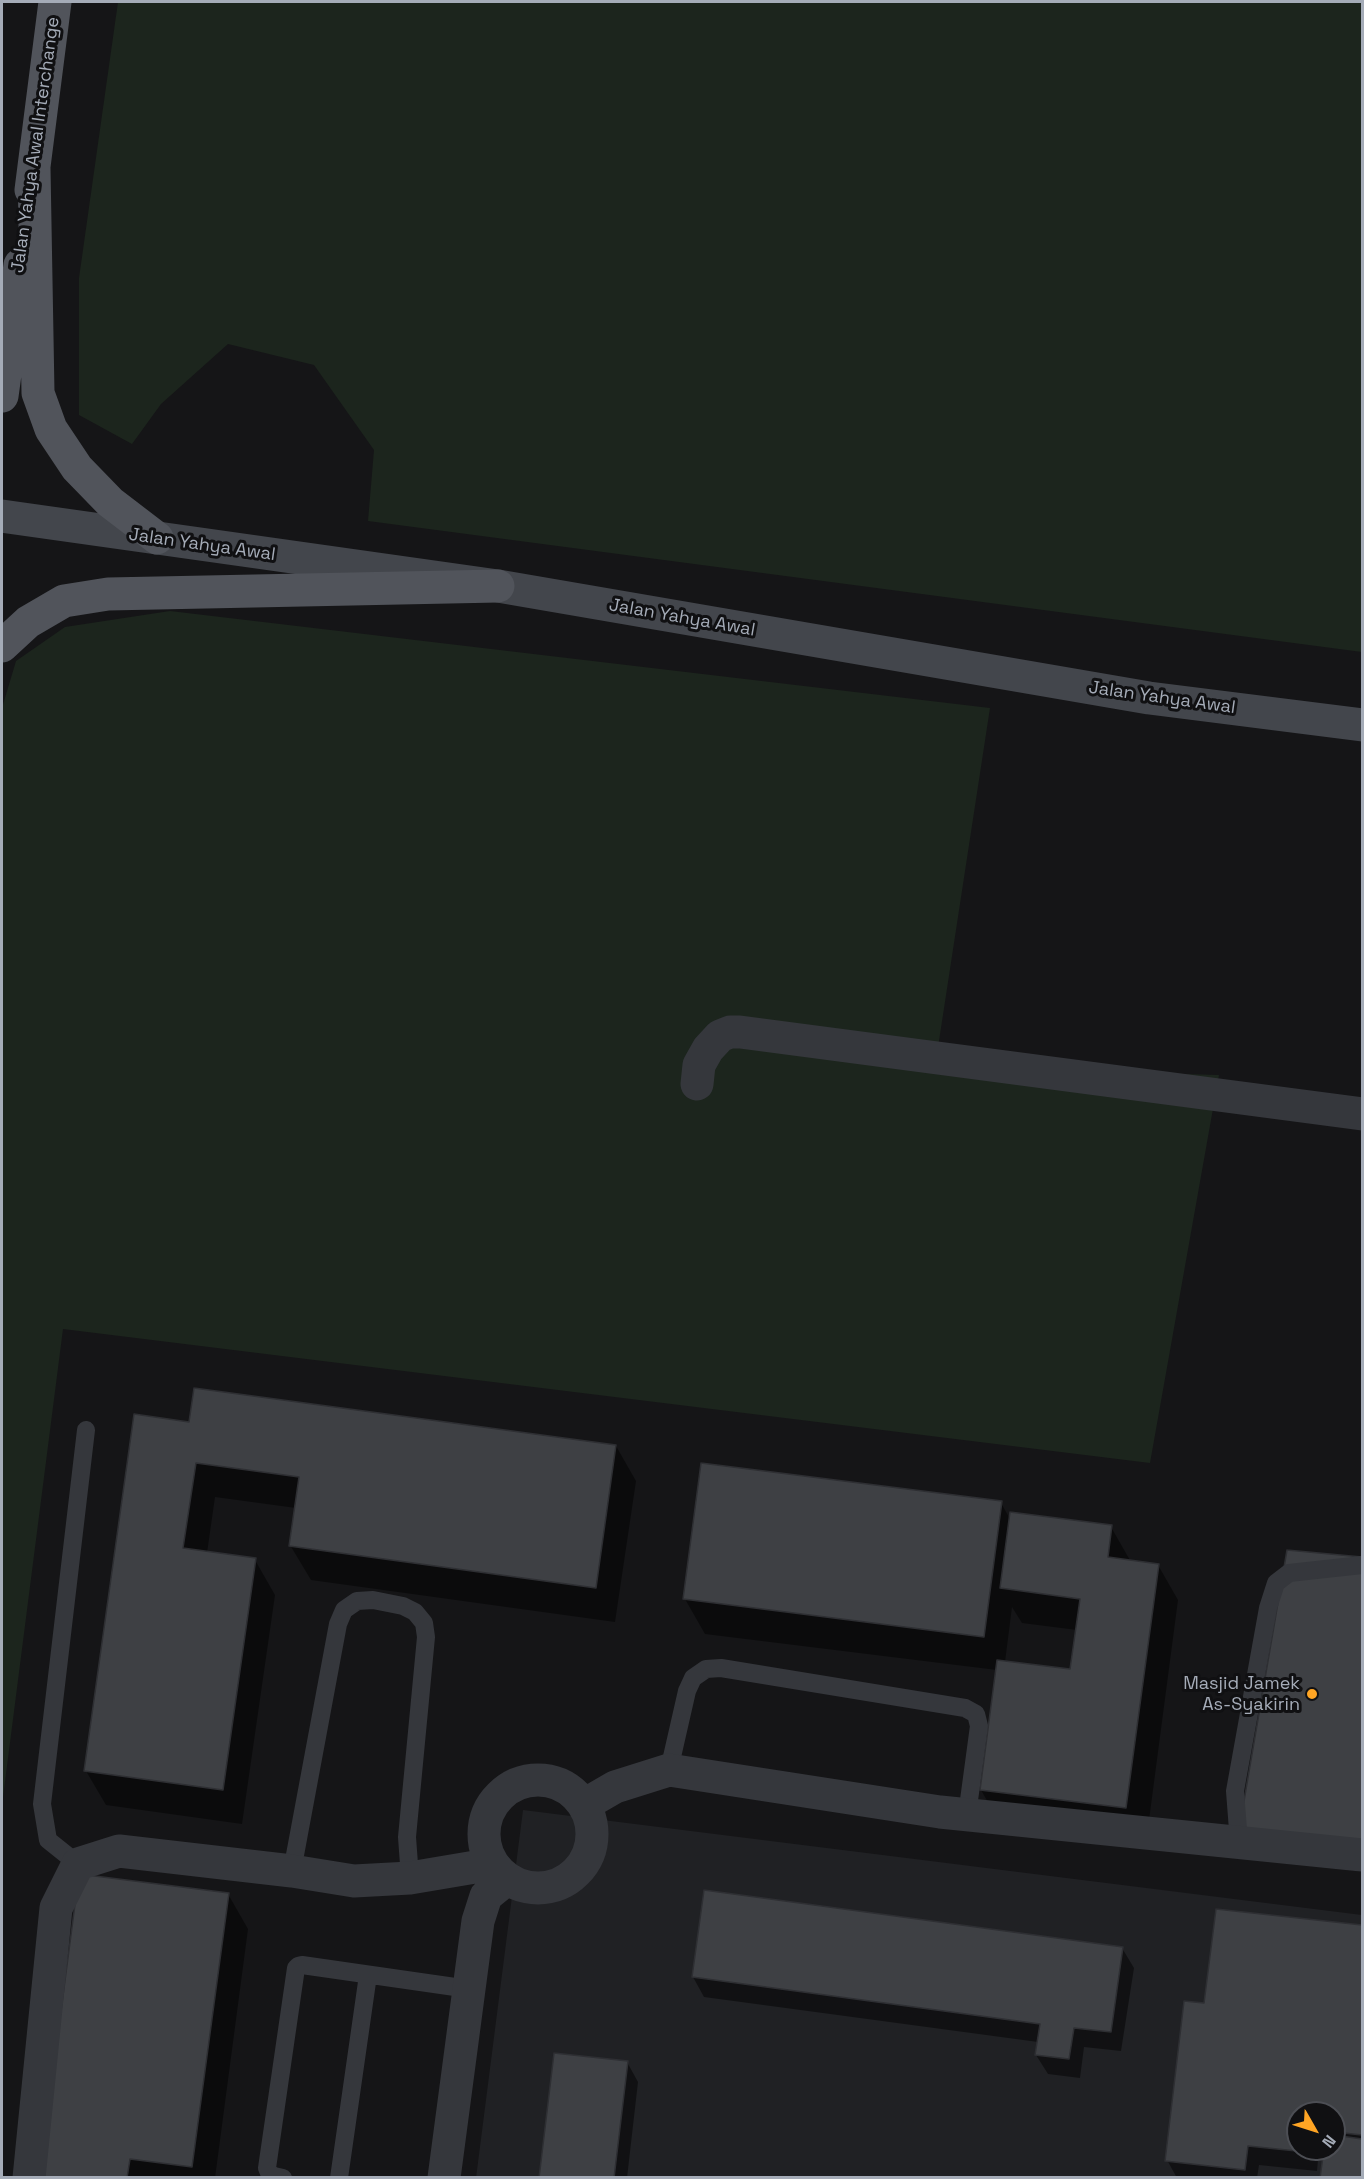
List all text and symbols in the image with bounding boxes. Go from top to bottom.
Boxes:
street label: Jalan Yahya Awal Interchange [7,16,65,274]
street label: Jalan Yahya Awal [127,524,277,566]
street label: Jalan Yahya Awal [607,595,757,641]
street label: Jalan Yahya Awal [1087,677,1237,719]
place label: Masjid Jamek As-Syakirin [1183,1673,1300,1716]
marker: Masjid Jamek As-Syakirin [1305,1687,1319,1701]
north arrow [1286,2101,1346,2161]
text: N [1317,2131,1340,2152]

